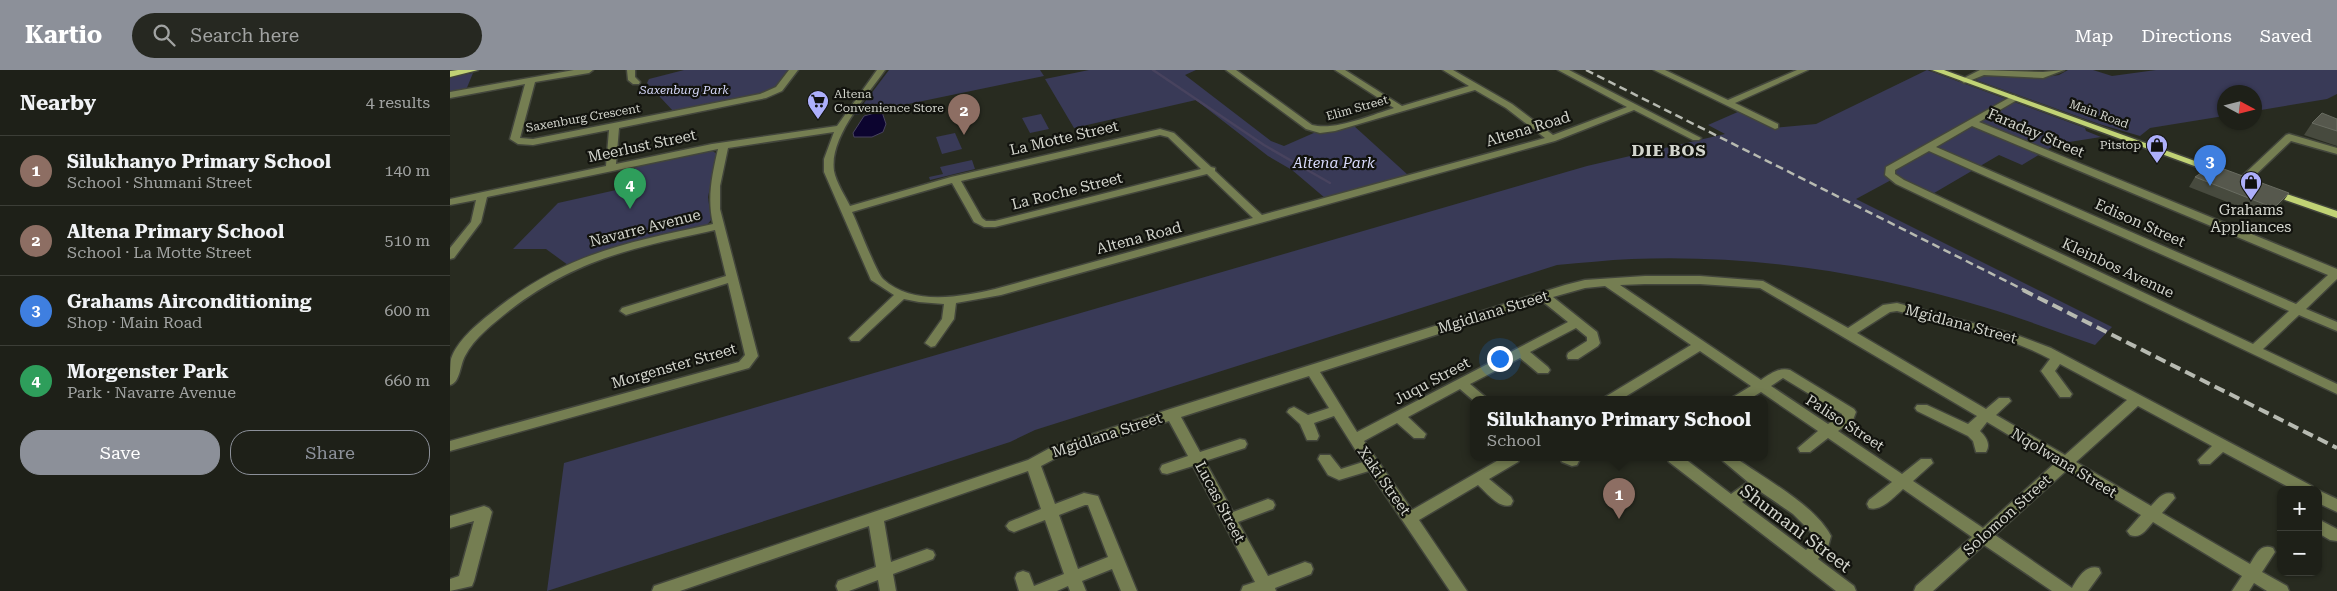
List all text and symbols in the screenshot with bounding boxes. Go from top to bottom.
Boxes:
search box [132,13,482,58]
text: Kartio [25,21,102,49]
icon: search [150,21,178,49]
text: Search here [190,24,299,47]
text: Map [2075,25,2113,46]
text: Directions [2141,25,2232,46]
text: Saved [2260,25,2312,46]
park label: Saxenburg Park [638,83,729,97]
north arrow [2217,85,2262,130]
place label: Altena Convenience Store [834,87,944,115]
supermarket icon: Altena Convenience Store [806,89,830,120]
text: Nearby [20,91,96,115]
street label: Elim Street [1324,92,1390,123]
text: 4 results [366,93,430,112]
pin: 2 [948,94,980,135]
street label: Main Road [2068,97,2131,131]
street label: Saxenburg Crescent [525,101,642,135]
street label: Faraday Street [1985,105,2087,162]
street label: Altena Road [1484,107,1573,150]
street label: La Motte Street [1008,117,1120,159]
street label: Meerlust Street [586,126,698,166]
shop icon: Pitstop [2145,133,2169,164]
place label: Pitstop [2100,138,2141,152]
district label: DIE BOS [1632,141,1706,160]
pin: 3 [2194,145,2226,186]
text: Silukhanyo Primary School [67,150,331,173]
park label: Altena Park [1292,154,1376,172]
text: 1 [32,161,40,180]
text: 140 m [384,161,430,180]
pin: 4 [614,168,646,209]
street label: La Roche Street [1010,168,1125,214]
shop icon: Grahams Appliances [2239,170,2263,201]
text: School · Shumani Street [67,173,252,192]
street label: Edison Street [2092,195,2188,251]
place label: Grahams Appliances [2210,201,2292,236]
street label: Navarre Avenue [588,205,702,251]
street label: Altena Road [1094,218,1184,258]
text: Altena Primary School [67,220,284,243]
text: 2 [32,231,40,250]
text: 510 m [384,231,430,250]
street label: Kleinbos Avenue [2059,234,2177,302]
text: School · La Motte Street [67,243,252,262]
street label: Mgidlana Street [1436,287,1551,337]
text: Grahams Airconditioning [67,290,311,313]
street label: Mgidlana Street [1903,300,2019,348]
text: 3 [32,301,40,320]
text: 600 m [384,301,430,320]
text: Shop · Main Road [67,313,202,332]
street label: Morgenster Street [609,339,739,392]
your location [1487,346,1513,372]
street label: Juqu Street [1391,353,1473,409]
text: Morgenster Park [67,360,229,383]
text: 4 [32,371,40,390]
text: 660 m [384,371,430,390]
text: Park · Navarre Avenue [67,383,236,402]
street label: Paliso Street [1802,391,1888,455]
popup [1470,396,1768,461]
text: Silukhanyo Primary School [1487,408,1751,431]
street label: Mgidlana Street [1050,409,1165,461]
street label: Nqolwana Street [2008,424,2120,502]
button: Save [20,430,220,475]
button: Share [230,430,430,475]
text: School [1487,431,1541,450]
street label: Xaki Street [1354,443,1415,519]
street label: Lucas Street [1191,458,1249,546]
street label: Solomon Street [1959,471,2055,559]
pin: 1 [1603,478,1635,519]
street label: Shumani Street [1736,479,1856,577]
map controls [2277,486,2322,576]
button: + [2277,486,2322,531]
button: − [2277,531,2322,576]

